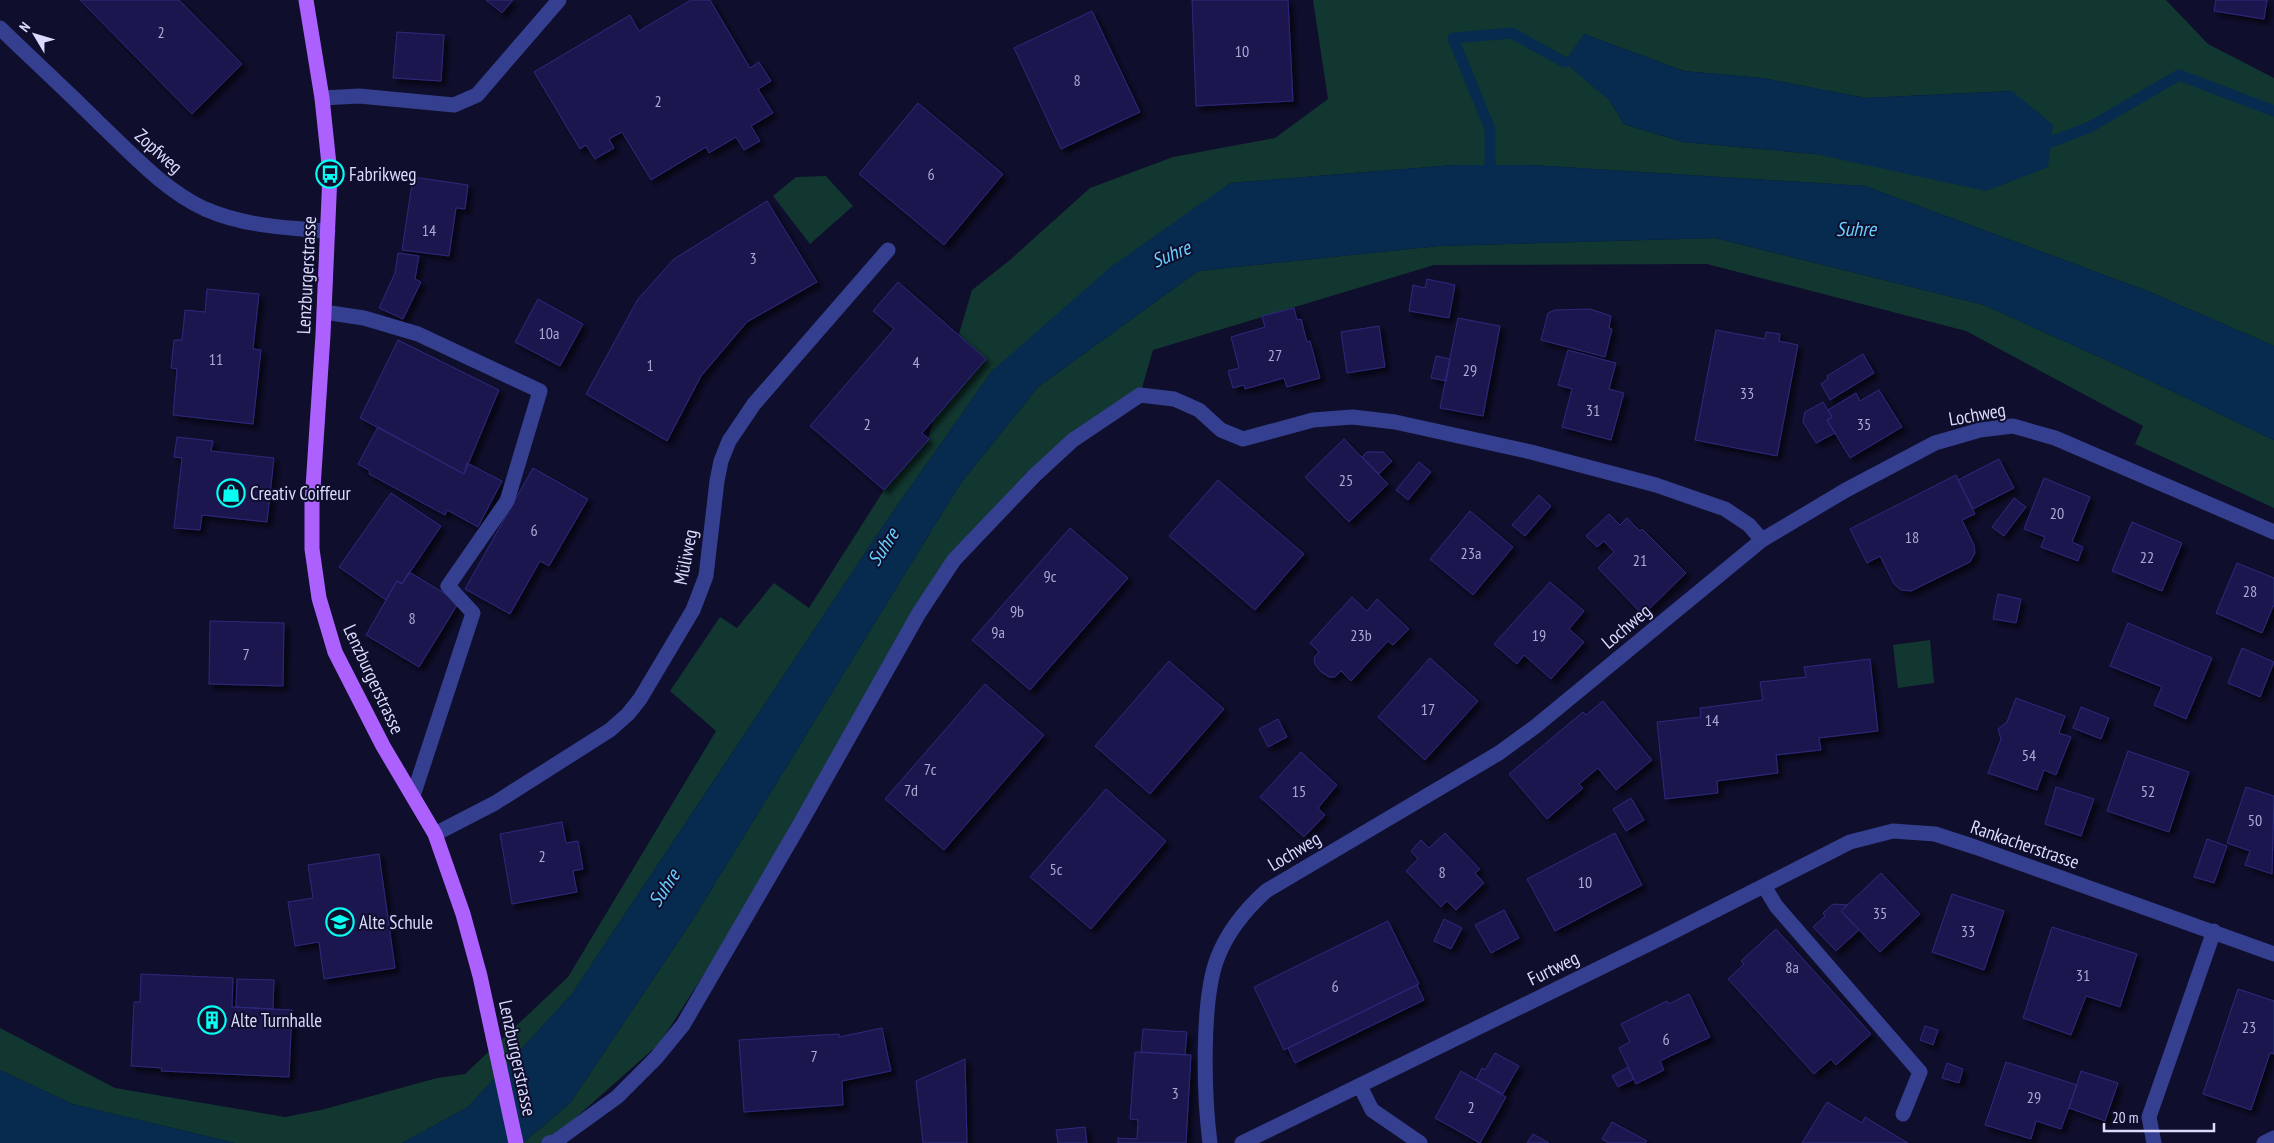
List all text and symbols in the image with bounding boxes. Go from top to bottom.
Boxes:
north arrow [10,10,60,60]
text: N [15,18,34,36]
house number: 2 [157,22,165,42]
house number: 10 [1235,41,1249,61]
house number: 8 [1073,70,1081,90]
house number: 2 [654,91,662,111]
street label: Zopfweg [130,123,188,179]
bus stop icon: Fabrikweg [315,159,345,189]
place label: Fabrikweg [349,162,416,186]
house number: 6 [927,164,935,184]
street label: Lenzburgerstrasse [291,215,321,335]
water label: Suhre [1836,216,1878,242]
house number: 14 [422,220,436,240]
water label: Suhre [1148,234,1196,274]
house number: 3 [749,248,757,268]
house number: 10a [539,323,559,343]
house number: 27 [1268,345,1282,365]
house number: 11 [209,349,223,369]
house number: 4 [912,352,920,372]
house number: 1 [646,355,654,375]
house number: 29 [1463,360,1477,380]
house number: 33 [1740,383,1754,403]
street label: Lochweg [1947,397,2007,431]
house number: 31 [1586,400,1600,420]
house number: 2 [863,414,871,434]
house number: 35 [1857,414,1871,434]
house number: 25 [1339,470,1353,490]
shop icon: Creativ Coiffeur [216,478,246,508]
place label: Creativ Coiffeur [250,481,352,505]
house number: 20 [2050,503,2064,523]
house number: 6 [530,520,538,540]
water label: Suhre [861,522,906,571]
street label: Müliweg [668,527,702,587]
house number: 18 [1905,527,1919,547]
house number: 23a [1461,543,1481,563]
house number: 22 [2140,547,2154,567]
house number: 21 [1633,550,1647,570]
house number: 9c [1044,566,1057,586]
house number: 28 [2243,581,2257,601]
street label: Lochweg [1596,598,1656,654]
house number: 9b [1010,601,1024,621]
house number: 8 [408,608,416,628]
street label: Lenzburgerstrasse [338,620,410,738]
house number: 9a [991,622,1005,642]
house number: 23b [1350,625,1372,645]
house number: 19 [1532,625,1546,645]
house number: 7 [242,644,250,664]
house number: 17 [1421,699,1435,719]
house number: 14 [1705,710,1719,730]
house number: 54 [2022,745,2036,765]
house number: 7c [924,759,937,779]
house number: 7d [904,780,918,800]
house number: 15 [1292,781,1306,801]
house number: 52 [2141,781,2155,801]
house number: 50 [2248,810,2262,830]
street label: Rankacherstrasse [1968,814,2083,874]
street label: Lochweg [1263,826,1325,876]
house number: 2 [538,846,546,866]
house number: 5c [1050,859,1063,879]
house number: 8 [1438,862,1446,882]
water label: Suhre [642,863,687,912]
house number: 10 [1578,872,1592,892]
house number: 35 [1873,903,1887,923]
school or university icon: Alte Schule [325,907,355,937]
place label: Alte Schule [359,910,433,934]
house number: 33 [1961,921,1975,941]
street label: Furtweg [1524,945,1582,991]
house number: 8a [1785,957,1799,977]
house number: 31 [2076,965,2090,985]
house number: 6 [1331,976,1339,996]
street label: Lenzburgerstrasse [494,998,542,1118]
building icon: Alte Turnhalle [197,1005,227,1035]
place label: Alte Turnhalle [231,1008,322,1032]
house number: 23 [2242,1017,2256,1037]
house number: 6 [1662,1029,1670,1049]
house number: 7 [810,1046,818,1066]
house number: 3 [1171,1083,1179,1103]
house number: 29 [2027,1087,2041,1107]
house number: 2 [1467,1097,1475,1117]
scale bar [2104,1100,2214,1132]
text: 20 m [2112,1108,2138,1127]

